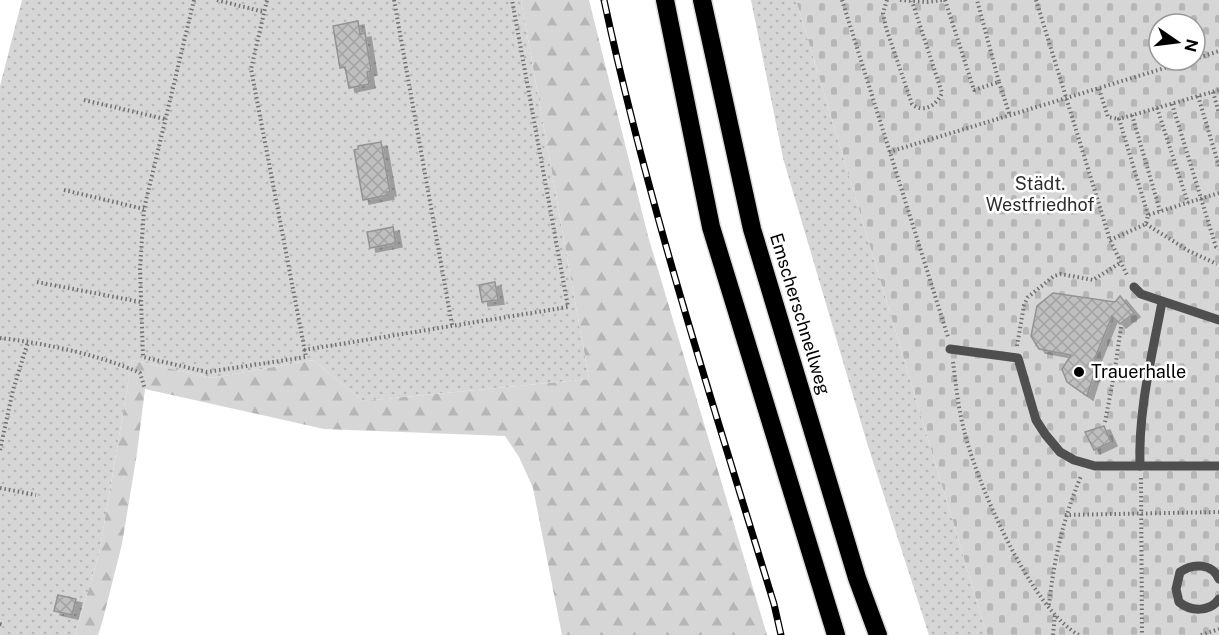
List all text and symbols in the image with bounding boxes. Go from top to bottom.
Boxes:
north arrow [1147,12,1207,72]
text: N [1180,37,1202,54]
park label: Städt. Westfriedhof [986,173,1094,215]
street label: Emscherschnellweg [766,230,835,397]
place label: Trauerhalle [1091,361,1186,382]
marker: Trauerhalle [1072,365,1086,379]

